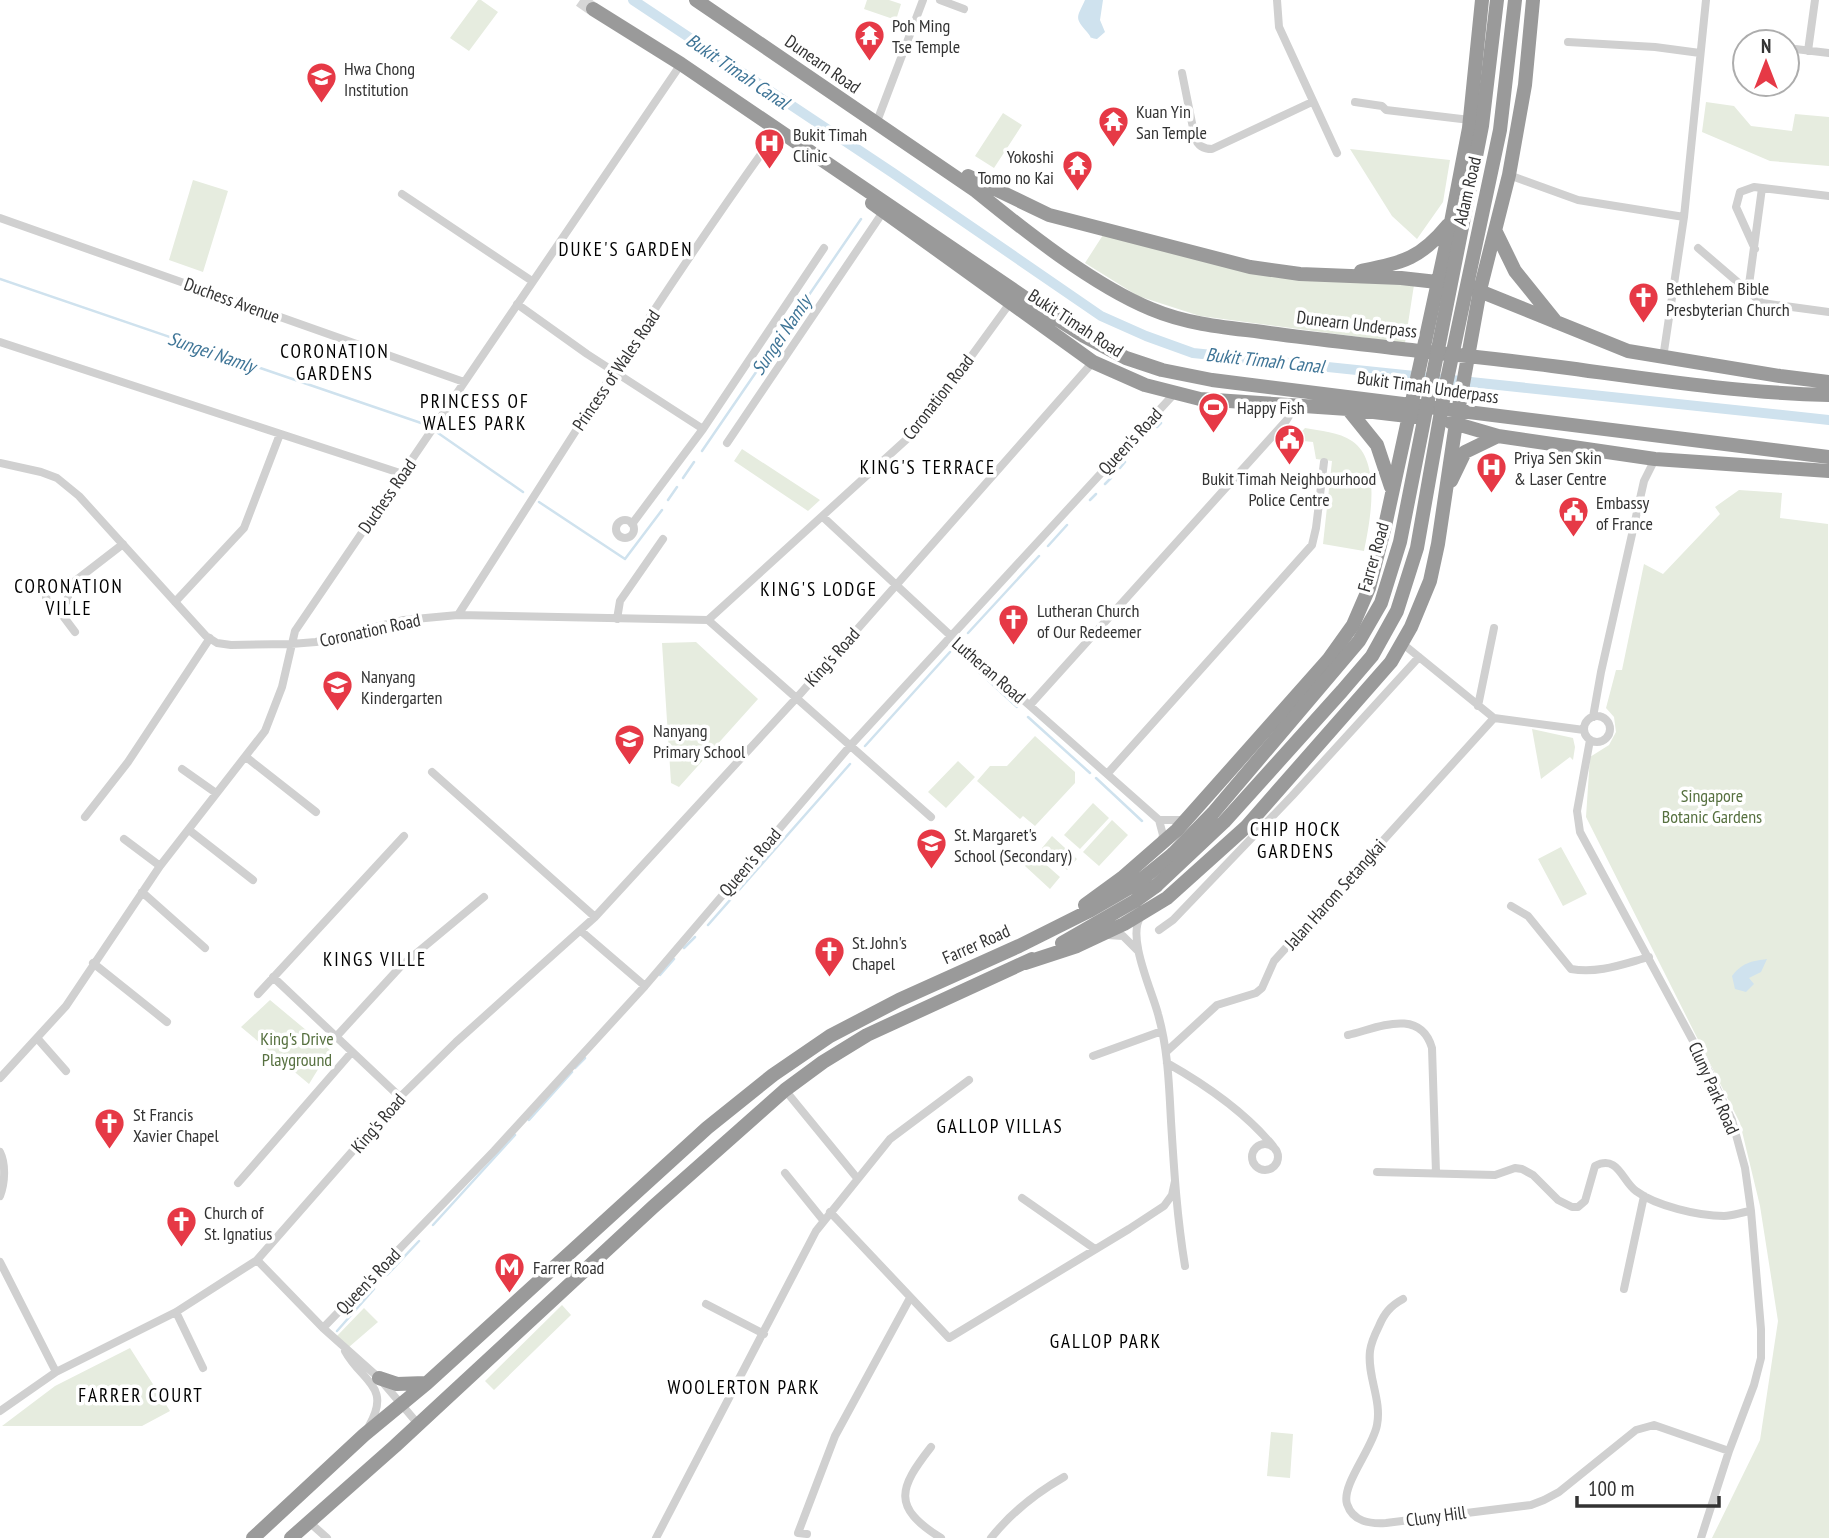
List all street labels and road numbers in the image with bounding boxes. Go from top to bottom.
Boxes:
street label: Dunearn Road [781,30,865,98]
street label: Adam Road [1448,154,1486,228]
street label: Duchess Avenue [181,272,283,328]
street label: Bukit Timah Road [1024,284,1128,362]
street label: Princess of Wales Road [567,305,665,435]
street label: Dunearn Underpass [1296,305,1418,343]
street label: Coronation Road [897,350,979,444]
street label: Bukit Timah Underpass [1356,366,1500,408]
street label: Queen's Road [1093,403,1167,479]
street label: Duchess Road [353,454,421,538]
street label: Farrer Road [1352,520,1394,594]
street label: Coronation Road [318,608,422,652]
street label: King's Road [800,623,864,691]
street label: Lutheran Road [948,632,1030,708]
street label: Queen's Road [714,823,786,901]
street label: Jalan Harom Setangkai [1279,834,1391,955]
street label: Farrer Road [939,919,1013,969]
street label: Cluny Park Road [1683,1038,1745,1138]
street label: King's Road [346,1089,410,1157]
street label: Queen's Road [331,1243,405,1319]
street label: Cluny Hill [1405,1500,1468,1532]

